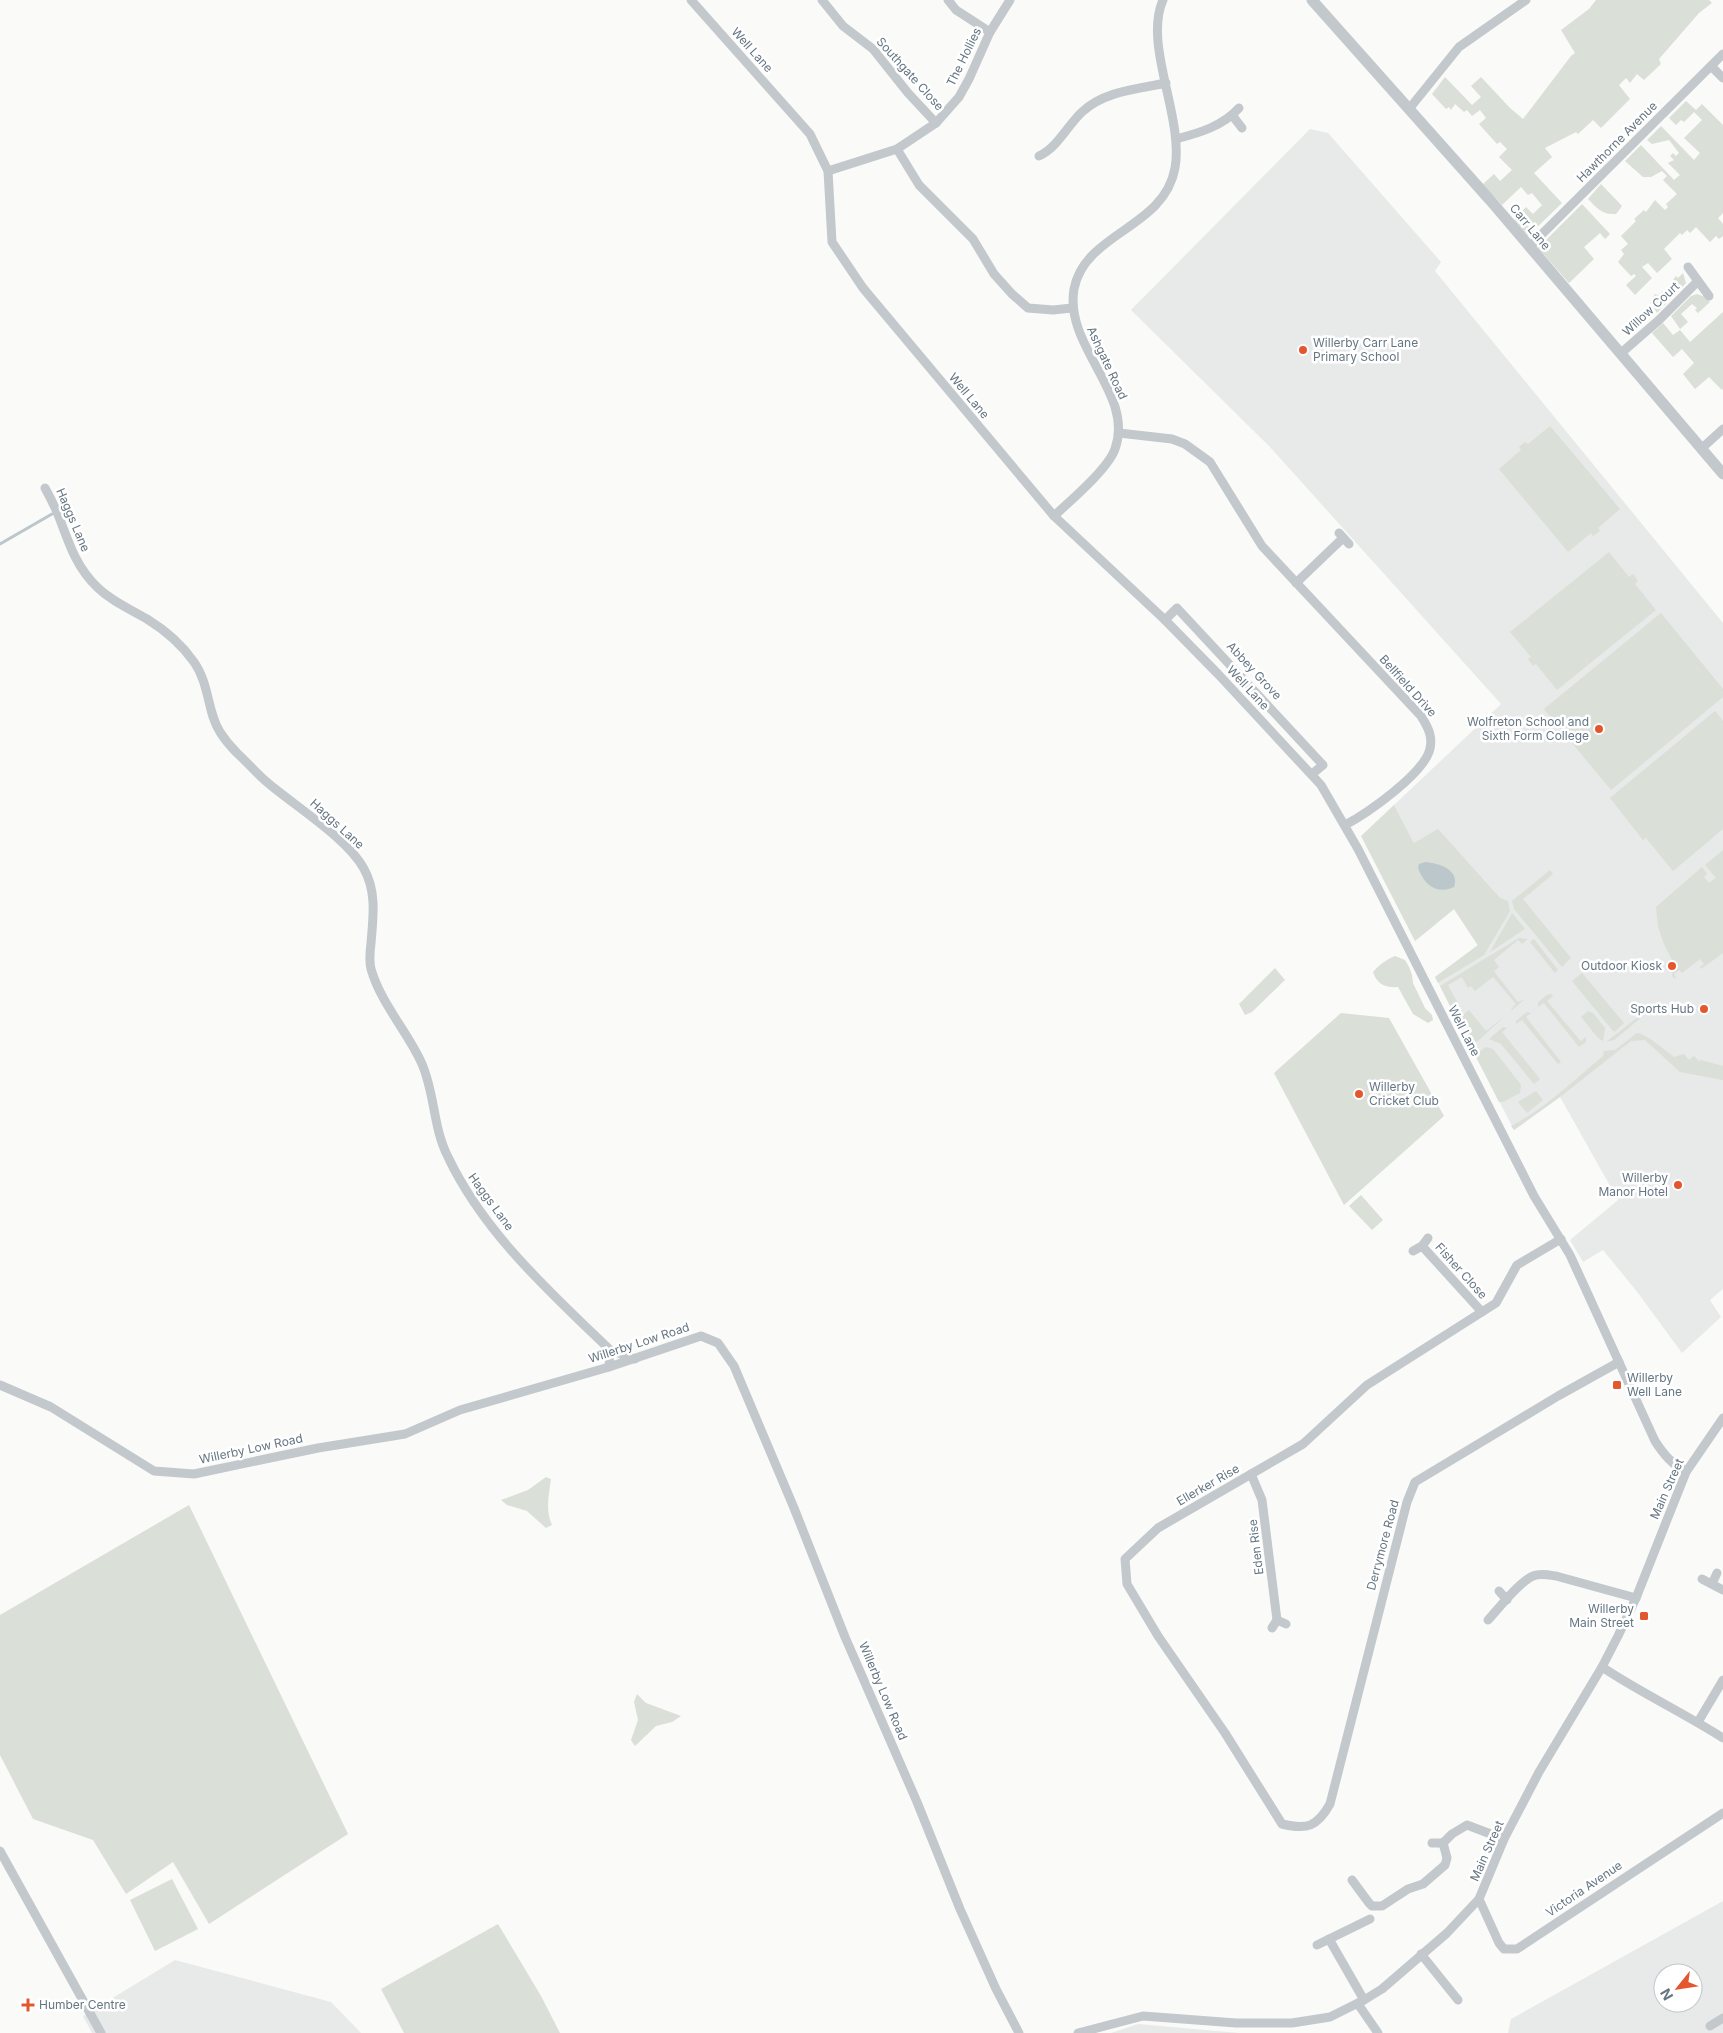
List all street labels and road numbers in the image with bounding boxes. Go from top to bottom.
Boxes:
street label: Well Lane [728,24,776,75]
street label: The Hollies [943,25,984,89]
street label: Southgate Close [874,34,947,113]
street label: Hawthorne Avenue [1573,98,1660,185]
street label: Carr Lane [1507,201,1554,253]
street label: Willow Court [1619,278,1682,339]
street label: Ashgate Road [1084,324,1131,402]
street label: Well Lane [946,370,993,422]
street label: Haggs Lane [53,486,94,554]
street label: Abbey Grove [1224,639,1285,703]
street label: Bellfield Drive [1377,652,1440,720]
street label: Well Lane [1224,662,1273,713]
street label: Haggs Lane [307,795,368,852]
street label: Well Lane [1445,1003,1484,1059]
street label: Haggs Lane [465,1170,517,1234]
street label: Fisher Close [1432,1239,1491,1302]
street label: Willerby Low Road [586,1319,691,1366]
street label: Willerby Low Road [198,1430,304,1467]
street label: Main Street [1647,1456,1687,1521]
street label: Ellerker Rise [1174,1461,1242,1509]
street label: Derrymore Road [1363,1498,1402,1592]
street label: Eden Rise [1245,1518,1266,1576]
street label: Willerby Low Road [856,1639,911,1742]
street label: Main Street [1467,1818,1507,1883]
street label: Victoria Avenue [1543,1858,1625,1920]

